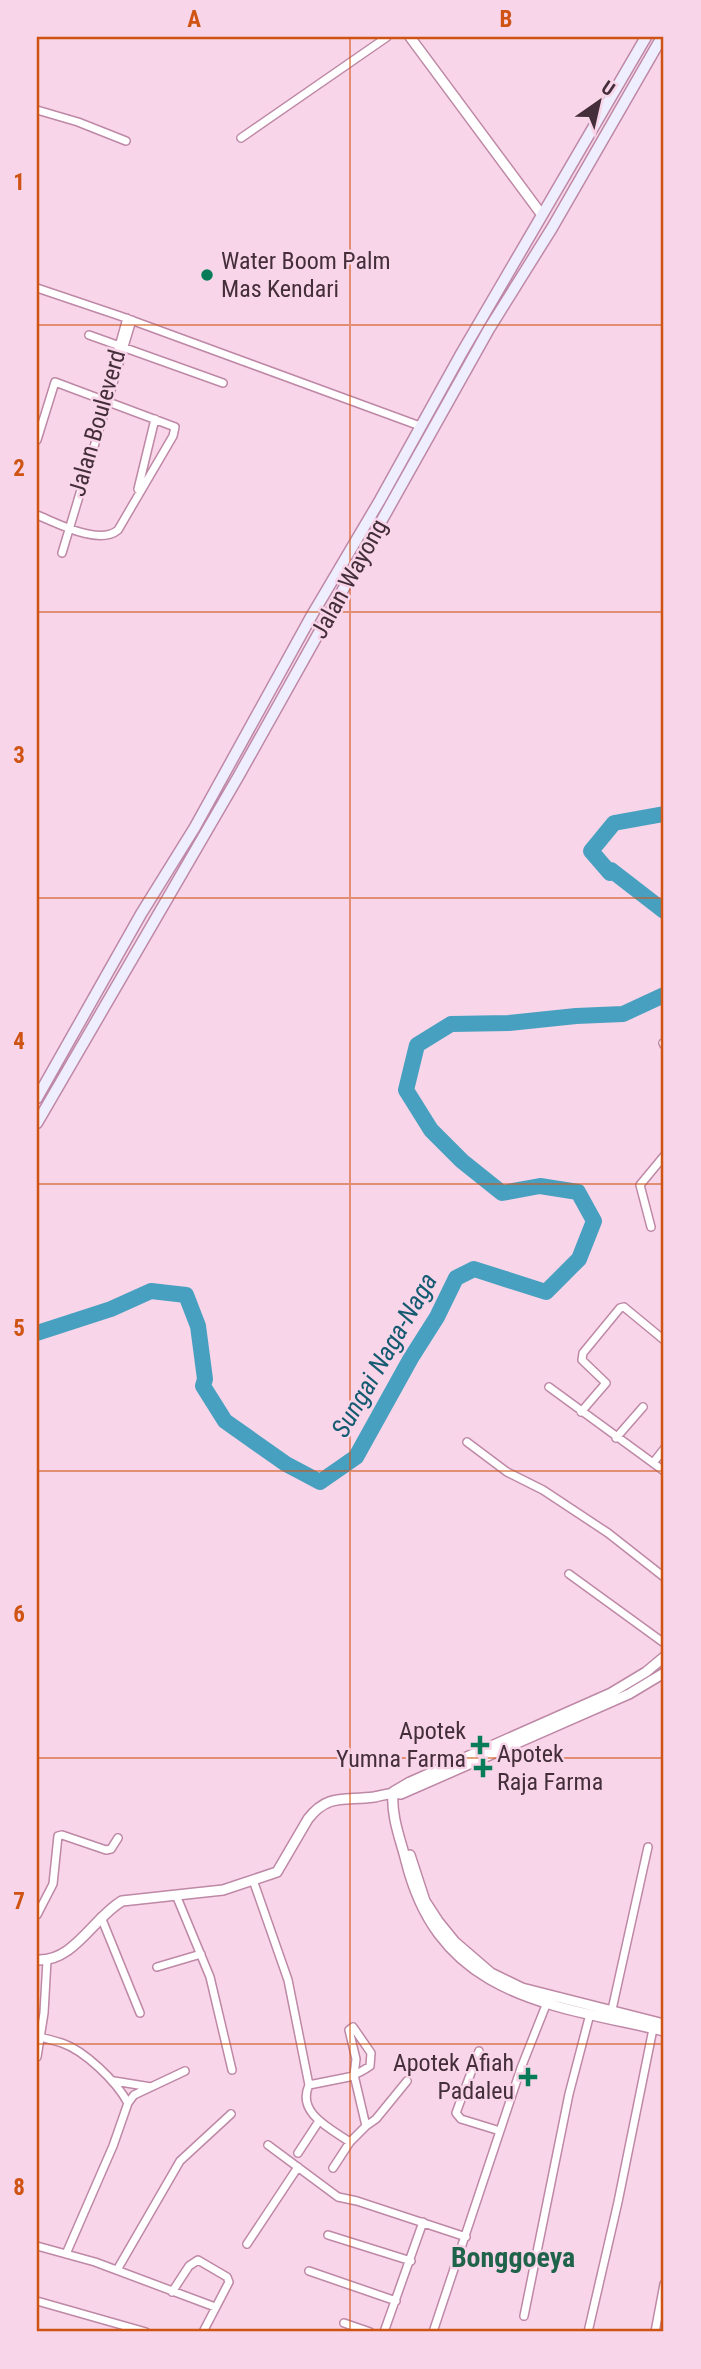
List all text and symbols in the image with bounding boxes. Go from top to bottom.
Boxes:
text: A [187,6,201,33]
text: B [500,6,512,33]
north arrow [564,66,634,136]
text: U [597,76,619,101]
text: 1 [13,169,25,196]
place label: Water Boom Palm Mas Kendari [221,247,391,303]
marker: Water Boom Palm Mas Kendari [199,267,215,283]
street label: Jalan Bouleverd [63,347,131,499]
text: 2 [13,455,25,482]
street label: Jalan Wayong [305,515,393,643]
text: 3 [13,742,25,769]
text: 4 [13,1028,25,1055]
water label: Sungai Naga-Naga [325,1268,443,1442]
text: 5 [13,1315,25,1342]
text: 6 [13,1601,25,1628]
place label: Apotek Yumna Farma [336,1717,466,1773]
marker: Apotek Yumna Farma [472,1737,488,1753]
place label: Apotek Raja Farma [497,1740,603,1796]
marker: Apotek Raja Farma [475,1760,491,1776]
text: 7 [13,1888,25,1915]
place label: Apotek Afiah Padaleu [393,2049,514,2105]
marker: Apotek Afiah Padaleu [520,2069,536,2085]
text: 8 [13,2174,25,2201]
district label: Bonggoeya [451,2241,575,2274]

